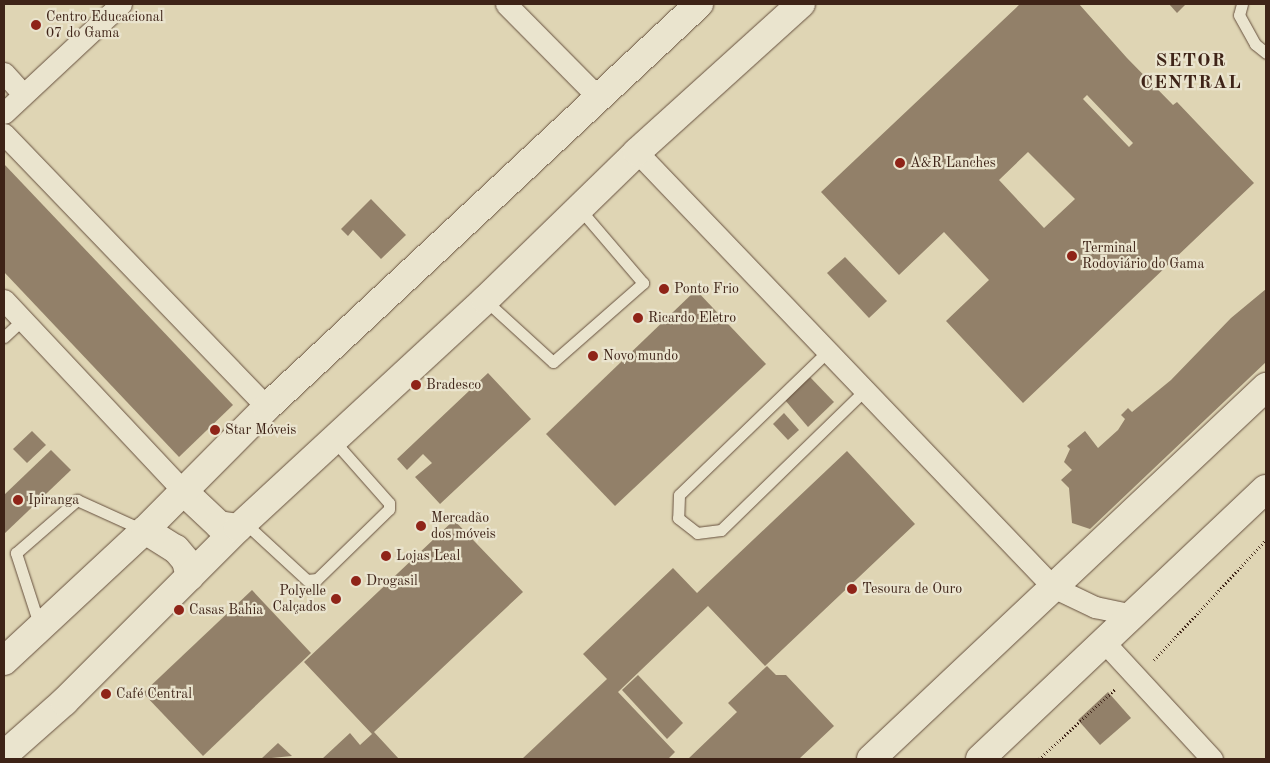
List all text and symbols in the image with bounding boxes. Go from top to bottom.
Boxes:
place label: Centro Educacional 07 do Gama [46,9,163,41]
marker: Centro Educacional 07 do Gama [30,19,42,31]
district label: SETOR CENTRAL [1139,51,1243,95]
place label: A&R Lanches [910,155,996,171]
marker: A&R Lanches [894,157,906,169]
place label: Terminal Rodoviário do Gama [1082,240,1204,272]
marker: Terminal Rodoviário do Gama [1066,250,1078,262]
place label: Ponto Frio [674,281,739,297]
marker: Ponto Frio [658,283,670,295]
place label: Ricardo Eletro [648,310,736,326]
marker: Ricardo Eletro [632,312,644,324]
place label: Novo mundo [603,348,678,364]
marker: Novo mundo [587,350,599,362]
place label: Bradesco [426,377,481,393]
marker: Bradesco [410,379,422,391]
place label: Star Móveis [225,422,296,438]
marker: Star Móveis [209,424,221,436]
place label: Ipiranga [28,492,79,508]
marker: Ipiranga [12,494,24,506]
place label: Mercadão dos móveis [431,510,496,542]
marker: Mercadão dos móveis [415,520,427,532]
place label: Lojas Leal [396,548,460,564]
marker: Lojas Leal [380,550,392,562]
place label: Drogasil [366,573,418,589]
marker: Drogasil [350,575,362,587]
place label: Tesoura de Ouro [862,581,962,597]
place label: Polyelle Calçados [273,583,326,616]
marker: Tesoura de Ouro [846,583,858,595]
marker: Polyelle Calçados [330,593,342,605]
place label: Casas Bahia [189,602,263,618]
marker: Casas Bahia [173,604,185,616]
place label: Café Central [116,686,192,702]
marker: Café Central [100,688,112,700]

